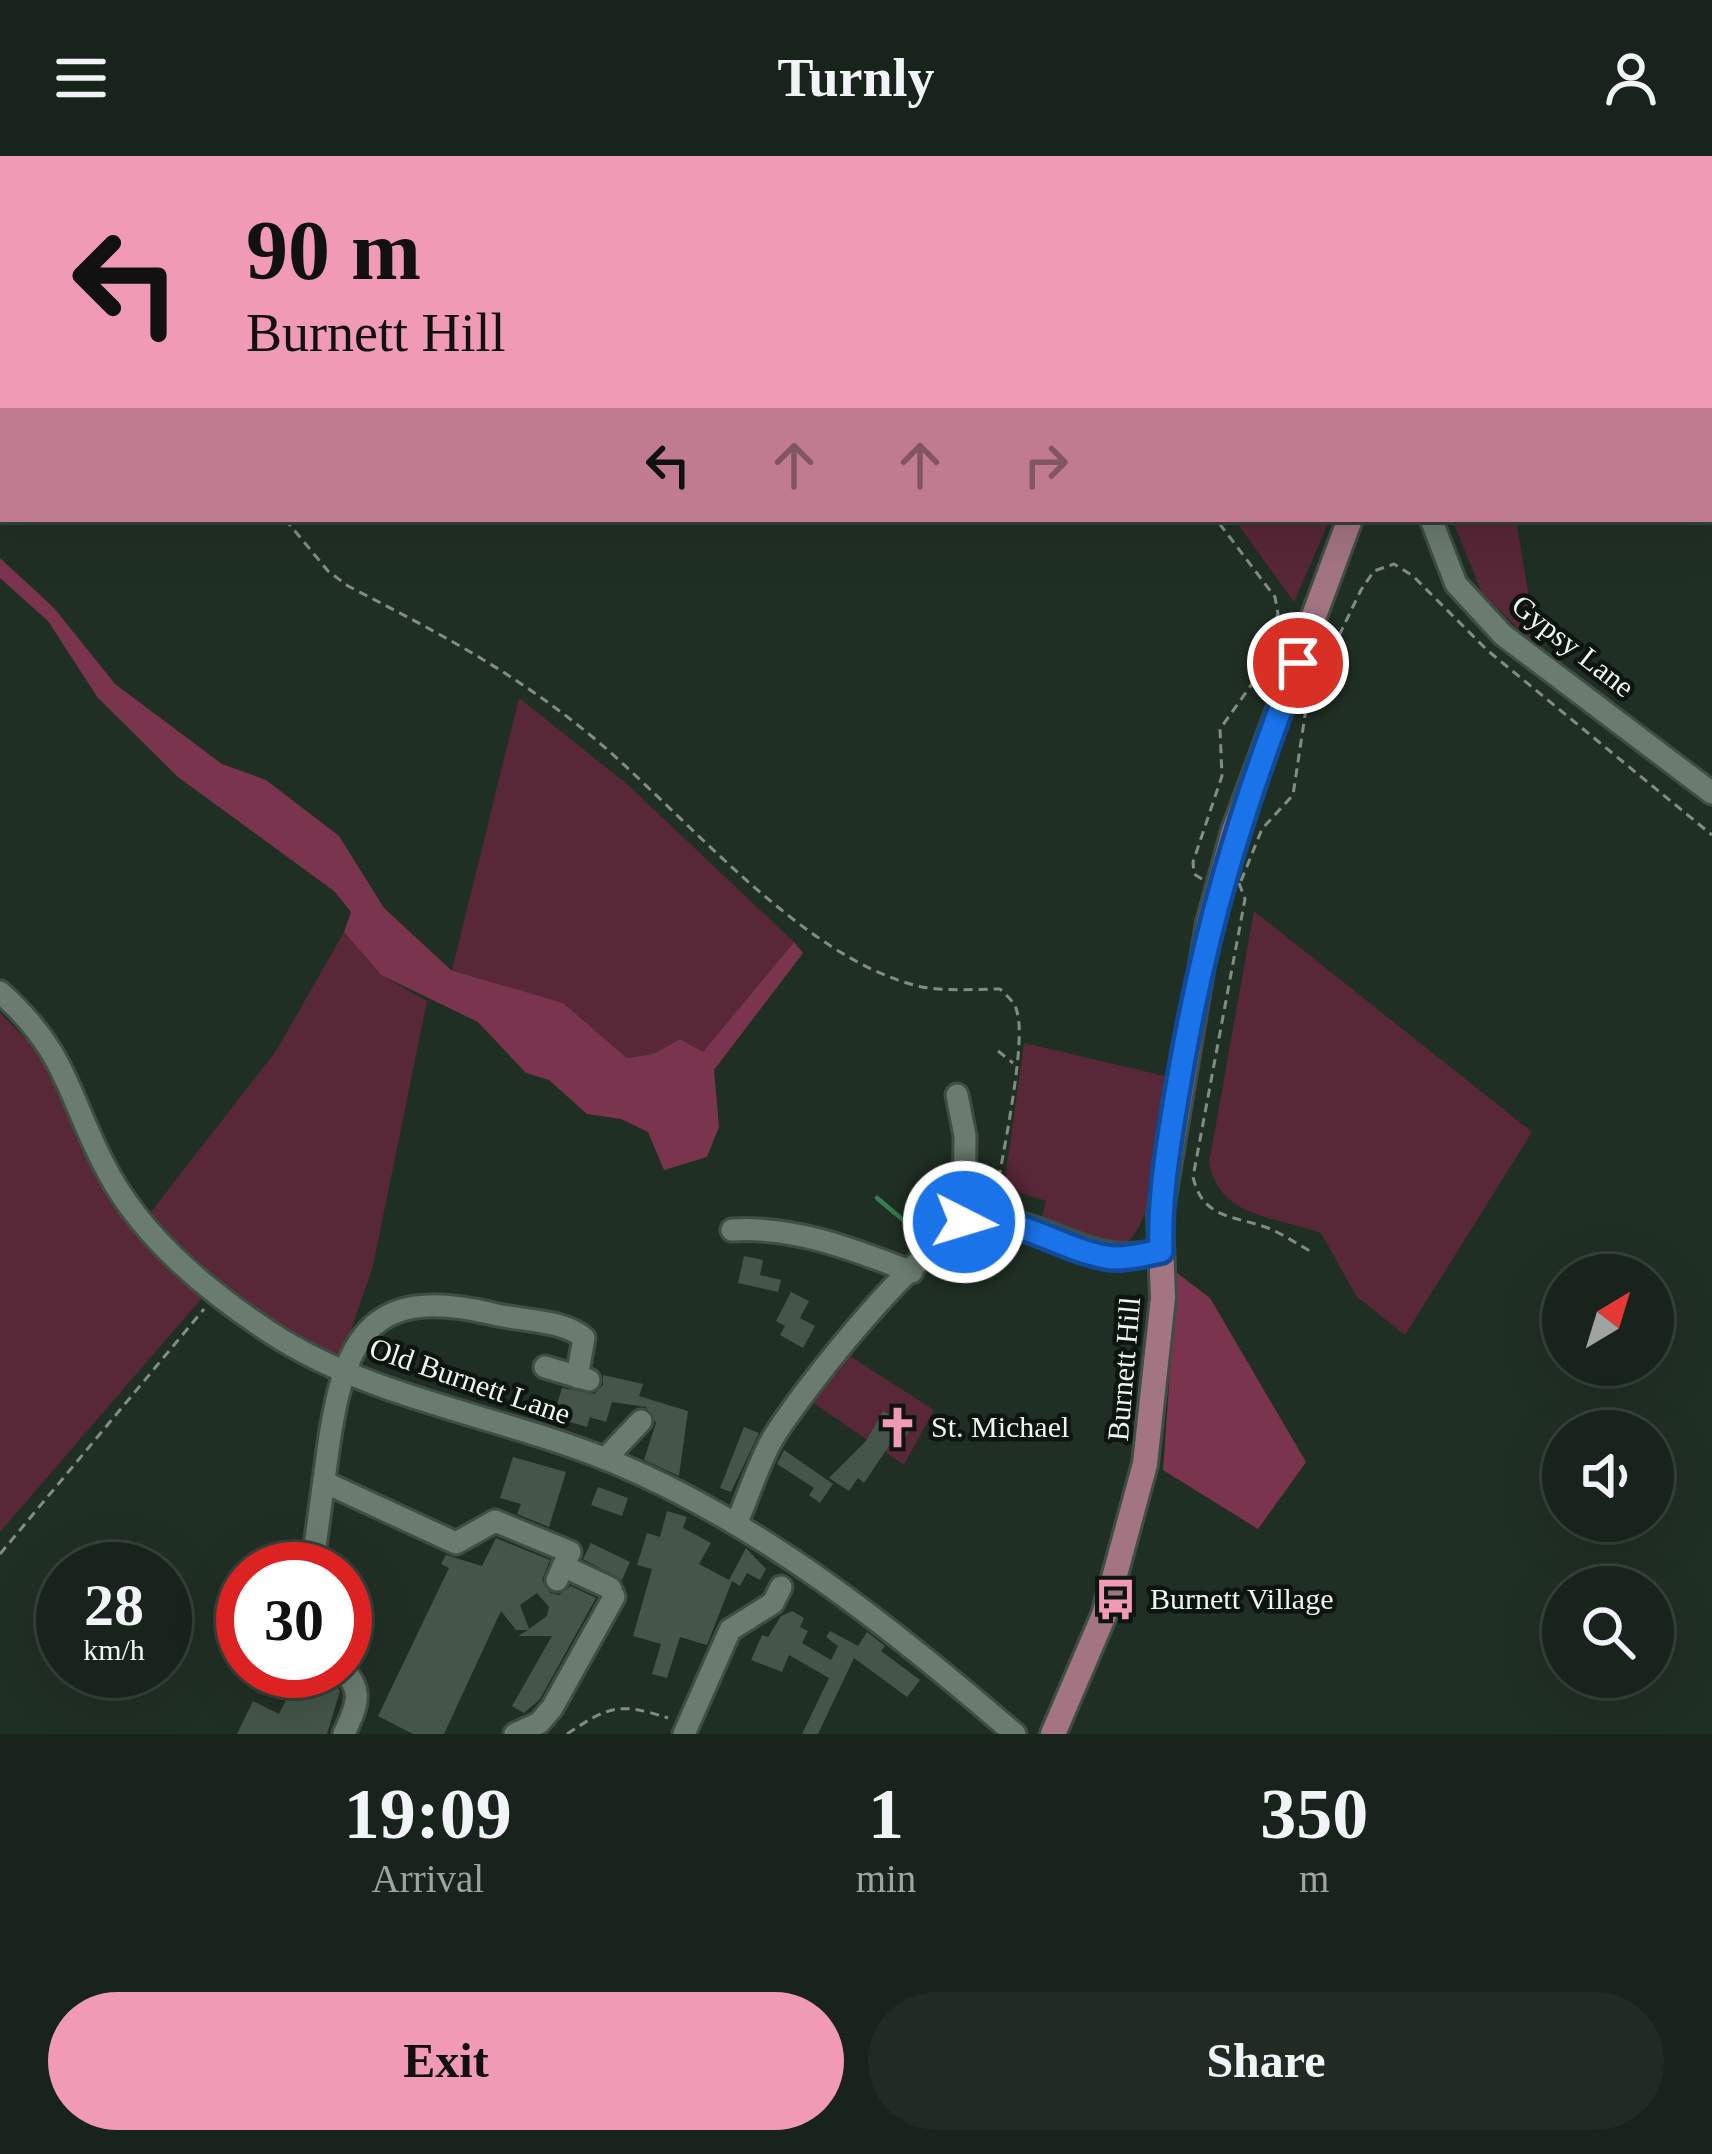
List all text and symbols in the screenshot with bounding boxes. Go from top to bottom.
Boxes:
icon: menu [48,45,114,111]
icon: person [1598,45,1664,111]
text: Turnly [777,48,935,108]
icon: left [48,204,204,360]
text: 90 m [246,204,421,297]
text: Burnett Hill [246,303,505,363]
icon: left [635,432,701,498]
icon: ahead [761,432,827,498]
icon: ahead [887,432,953,498]
icon: right [1013,432,1079,498]
street label: Gypsy Lane [1506,588,1641,703]
pin [1247,612,1349,714]
icon: arrive [1265,630,1331,696]
position arrow [901,1159,1027,1285]
north arrow [1542,1254,1674,1386]
map controls [1542,1254,1674,1698]
street label: Burnett Hill [1101,1296,1146,1442]
street label: Old Burnett Lane [366,1331,575,1430]
church icon: St. Michael [874,1404,920,1450]
place label: St. Michael [931,1410,1069,1443]
button: sound [1542,1410,1674,1542]
speed limit sign: 30 [216,1542,372,1698]
button: search [1542,1566,1674,1698]
text: 28 [84,1572,144,1638]
bus stop icon: Burnett Village [1093,1576,1139,1622]
place label: Burnett Village [1150,1582,1333,1615]
text: km/h [83,1633,145,1666]
text: 19:09 [344,1774,512,1854]
text: 1 [868,1774,904,1854]
text: 350 [1260,1774,1368,1854]
text: Arrival [372,1857,484,1900]
text: min [856,1857,916,1900]
text: m [1299,1857,1329,1900]
button: Exit [48,1992,844,2130]
button: Share [868,1992,1664,2130]

